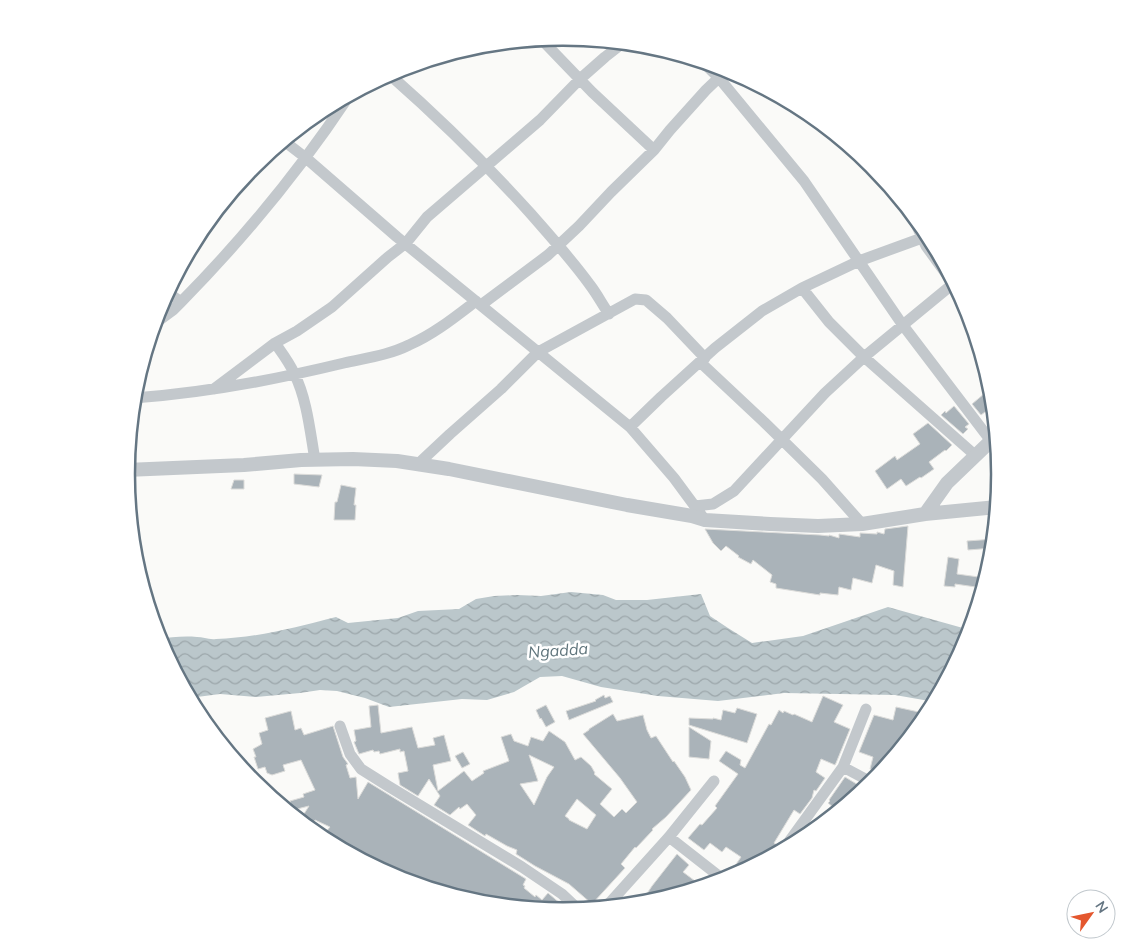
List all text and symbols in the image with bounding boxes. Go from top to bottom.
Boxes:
water label: Ngadda [527,638,589,662]
north arrow [1066,889,1116,939]
text: N [1091,898,1112,916]

